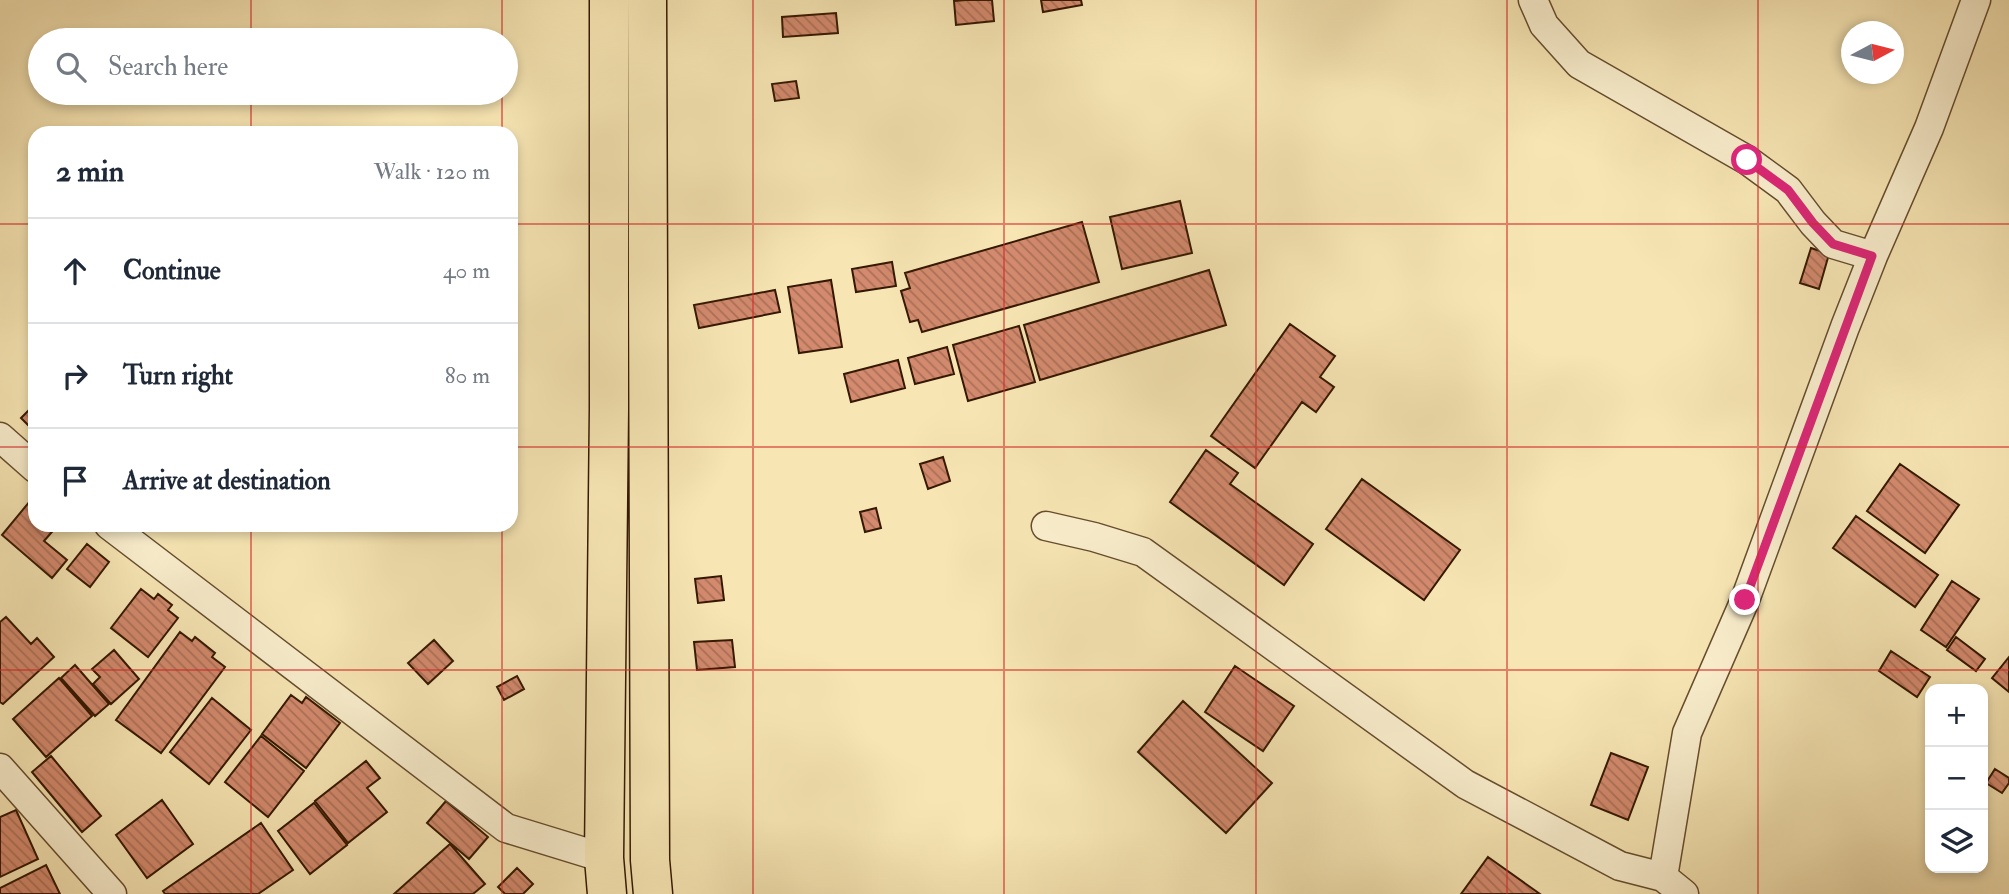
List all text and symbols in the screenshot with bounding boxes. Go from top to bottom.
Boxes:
north arrow [1841,21,1904,84]
search box [28,28,518,105]
icon: search [52,48,90,86]
text: Search here [108,51,228,83]
route start [1731,144,1762,175]
text: 2 min [56,153,124,190]
text: Walk · 120 m [374,157,490,186]
icon: ahead [56,252,94,290]
text: Continue [123,255,221,287]
text: 40 m [443,256,490,285]
icon: right [56,357,94,395]
text: Turn right [123,360,233,392]
text: 80 m [445,361,490,390]
icon: arrive [56,462,94,500]
text: Arrive at destination [123,465,331,497]
route end [1729,584,1760,615]
map controls [1925,684,1988,873]
button: + [1925,684,1988,747]
button: − [1925,747,1988,810]
button: layers [1925,810,1988,873]

